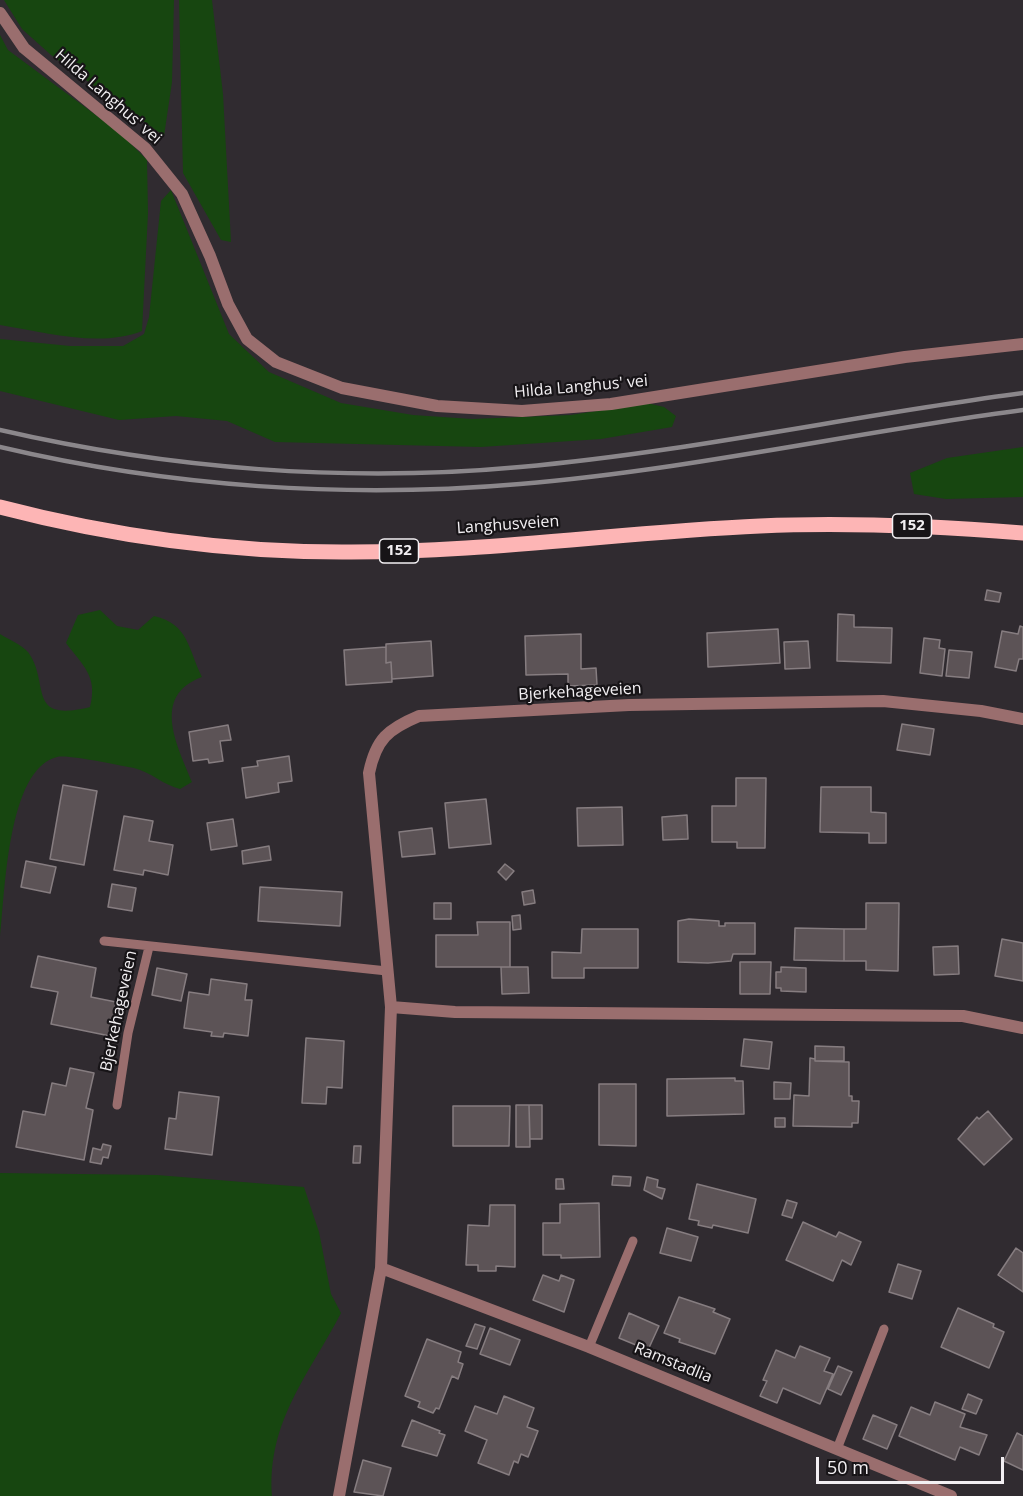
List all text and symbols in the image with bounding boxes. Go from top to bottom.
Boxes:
street label: Hilda Langhus' vei [51,46,165,148]
street label: Hilda Langhus' vei [513,372,649,402]
street label: Langhusveien [456,512,560,538]
road number: 152 [892,514,932,538]
road number: 152 [380,539,418,563]
street label: Bjerkehageveien [518,679,642,705]
street label: Bjerkehageveien [97,949,141,1073]
street label: Ramstadlia [631,1339,715,1387]
scale bar [819,1445,1006,1483]
text: 50 m [827,1455,869,1479]

